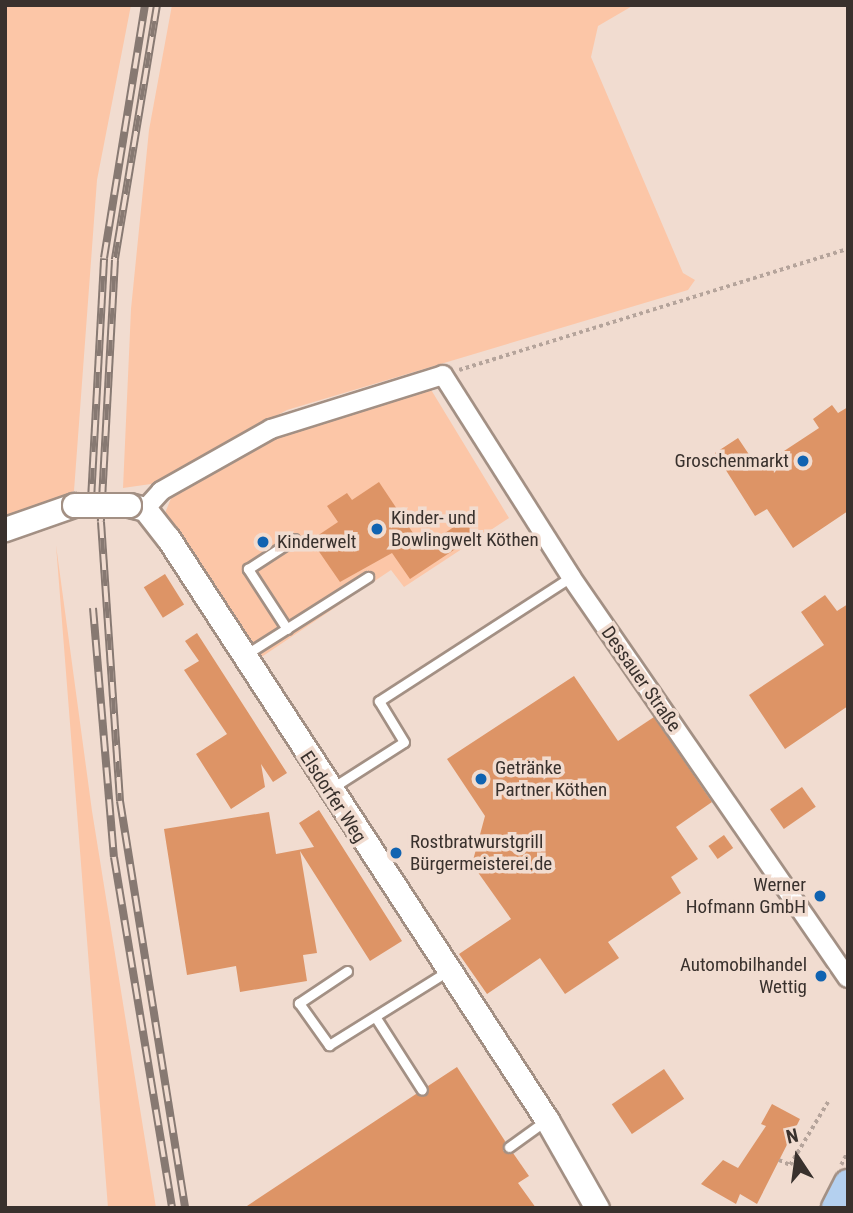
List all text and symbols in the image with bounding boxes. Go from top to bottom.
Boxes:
place label: Groschenmarkt [675,450,789,472]
marker: Groschenmarkt [795,453,811,469]
place label: Kinder- und Bowlingwelt Köthen [391,507,539,551]
marker: Kinder- und Bowlingwelt Köthen [369,521,385,537]
place label: Kinderwelt [277,531,356,553]
marker: Kinderwelt [255,534,271,550]
street label: Dessauer Straße [596,622,686,736]
street label: Elsdorfer Weg [295,747,371,847]
place label: Getränke Partner Köthen [495,757,607,801]
marker: Getränke Partner Köthen [473,771,489,787]
place label: Rostbratwurstgrill Bürgermeisterei.de [410,831,552,875]
marker: Rostbratwurstgrill Bürgermeisterei.de [388,845,404,861]
place label: Werner Hofmann GmbH [686,874,806,918]
marker: Werner Hofmann GmbH [812,888,828,904]
place label: Automobilhandel Wettig [680,954,807,998]
marker: Automobilhandel Wettig [813,968,829,984]
north arrow [762,1122,832,1192]
text: N [784,1124,800,1149]

